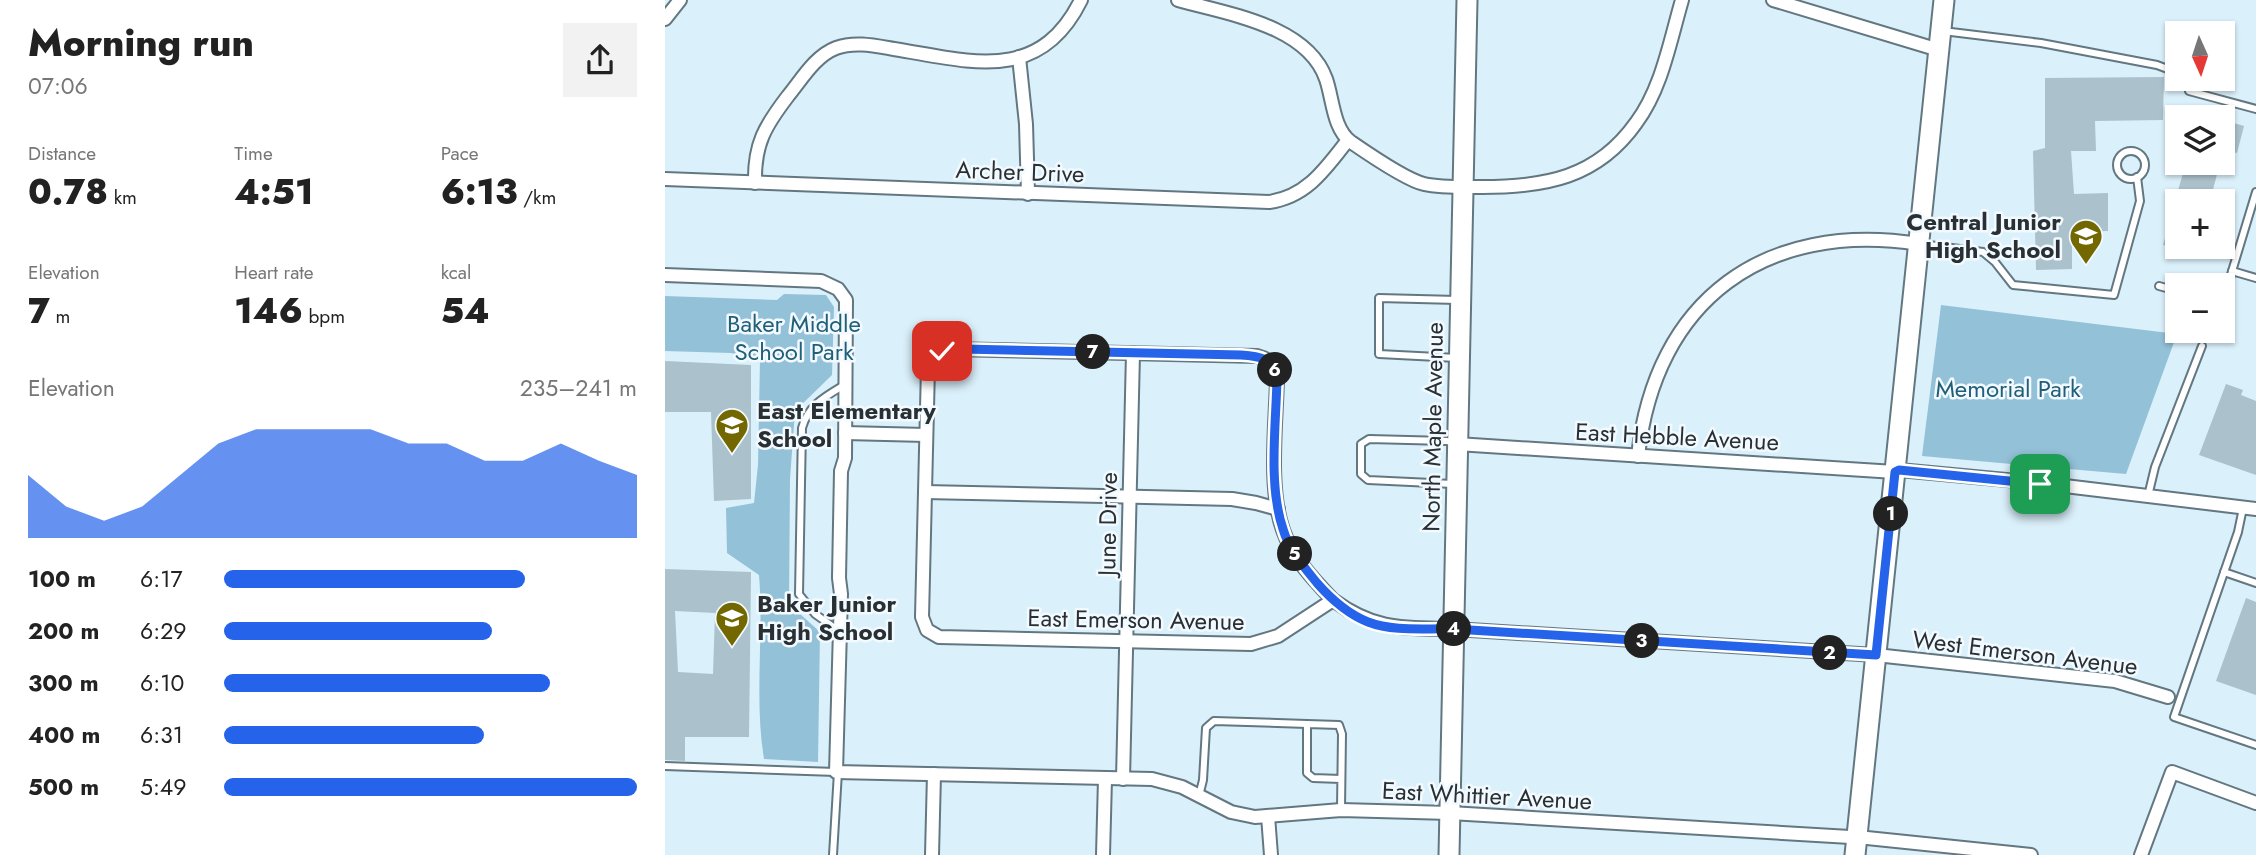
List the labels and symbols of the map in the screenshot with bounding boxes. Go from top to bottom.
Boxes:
north arrow [2165,21,2235,91]
street label: Archer Drive [955,152,1085,191]
place label: Central Junior High School [1906,204,2061,267]
school or university icon: Central Junior High School [2067,217,2105,266]
park label: Baker Middle School Park [727,306,861,369]
pin [912,321,972,381]
street label: North Maple Avenue [1413,322,1452,532]
pin: 7 [1075,334,1111,370]
pin: 6 [1257,352,1293,388]
park label: Memorial Park [1935,371,2081,406]
place label: East Elementary School [757,393,936,456]
school or university icon: East Elementary School [713,406,751,455]
street label: East Hebble Avenue [1574,414,1780,459]
pin [2010,454,2070,514]
street label: June Drive [1089,472,1126,579]
pin: 1 [1873,496,1909,532]
pin: 5 [1277,536,1313,572]
place label: Baker Junior High School [757,586,896,649]
school or university icon: Baker Junior High School [713,599,751,648]
street label: East Emerson Avenue [1027,600,1245,639]
pin: 4 [1437,612,1471,646]
street label: West Emerson Avenue [1910,621,2140,684]
pin: 3 [1625,624,1660,658]
pin: 2 [1813,636,1847,670]
street label: East Whittier Avenue [1381,773,1593,818]

